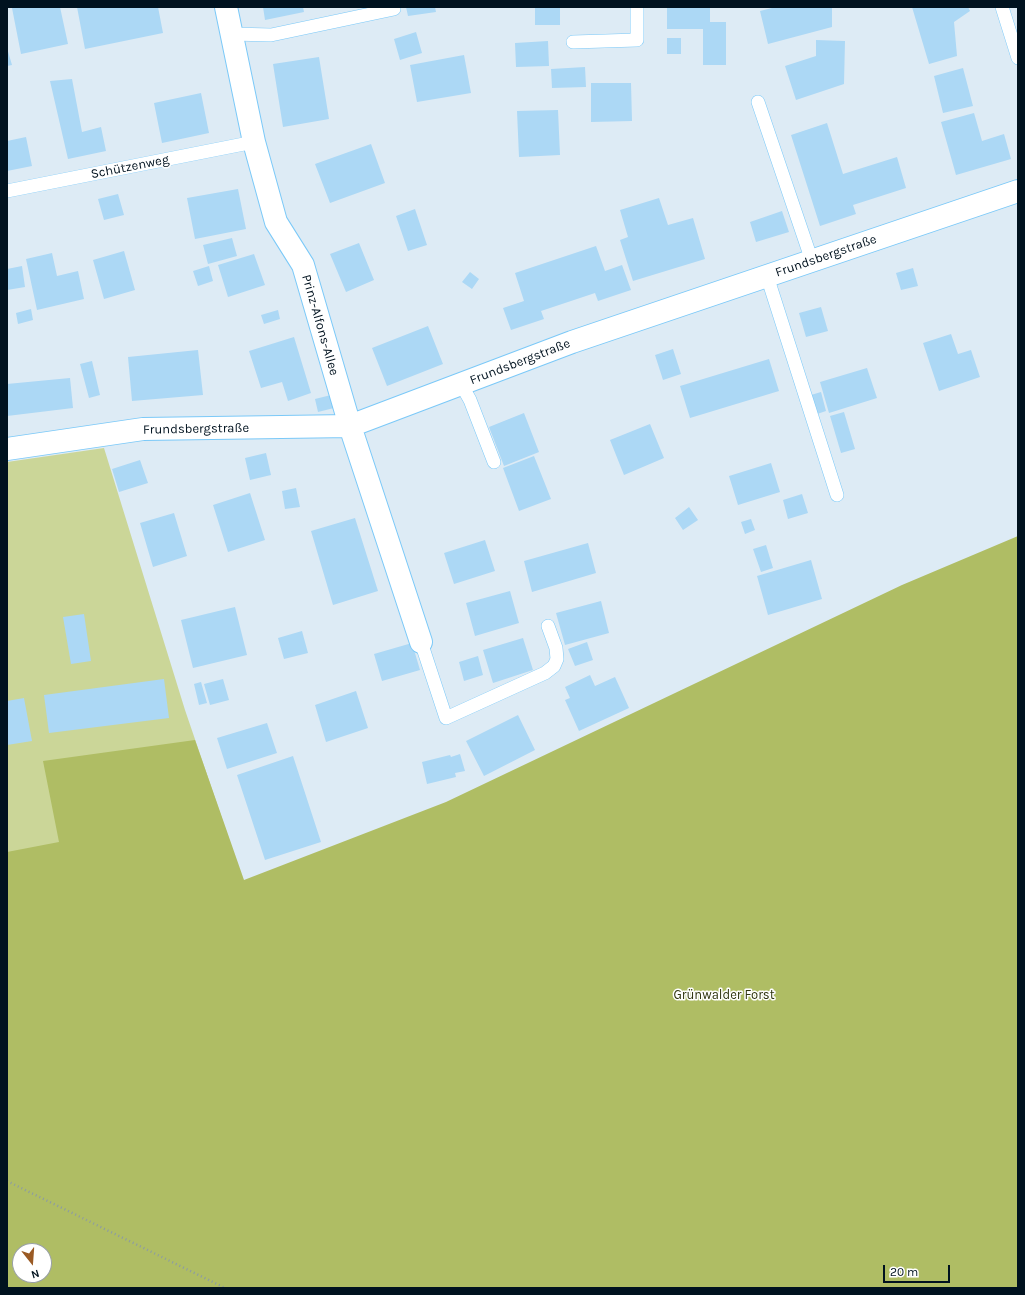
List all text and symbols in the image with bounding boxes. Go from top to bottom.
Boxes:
street label: Schützenweg [90,152,170,182]
street label: Frundsbergstraße [773,231,879,281]
street label: Prinz-Alfons-Allee [298,273,342,377]
street label: Frundsbergstraße [468,336,572,388]
street label: Frundsbergstraße [143,420,249,438]
park label: Grünwalder Forst [673,987,775,1003]
north arrow [12,1243,52,1283]
scale bar [885,1257,952,1283]
text: 20 m [890,1265,918,1279]
text: N [30,1267,41,1281]

